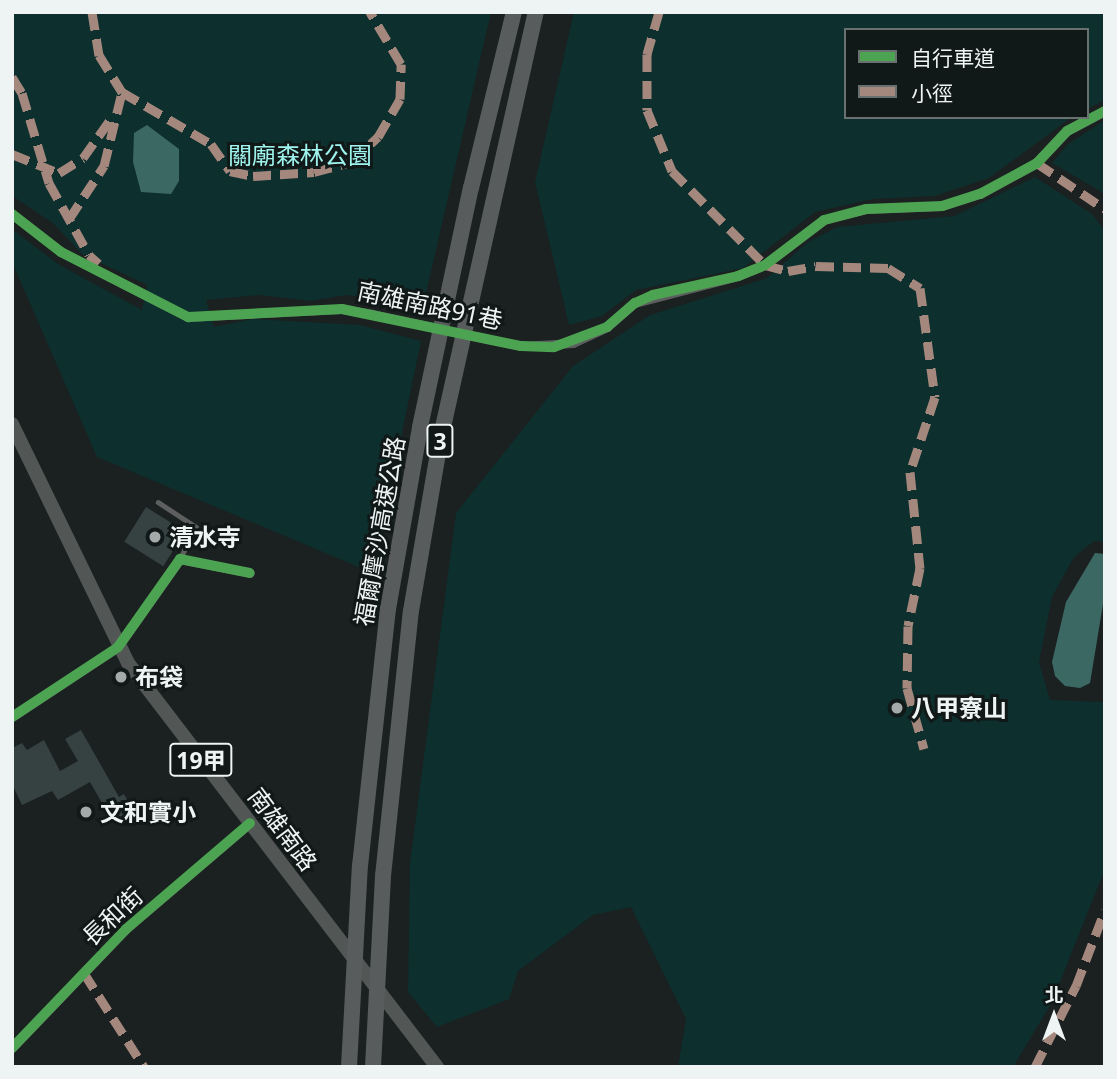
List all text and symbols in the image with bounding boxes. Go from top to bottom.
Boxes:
legend [844,28,1089,119]
text: 自行車道 [911,44,995,72]
text: 小徑 [911,79,953,107]
park label: 關廟森林公園 [228,141,372,169]
street label: 南雄南路91巷 [355,276,505,334]
road number: 3 [426,422,454,461]
street label: 福爾摩沙高速公路 [348,434,410,628]
place label: 清水寺 [169,523,241,551]
marker: 清水寺 [147,529,163,545]
place label: 布袋 [135,663,183,691]
marker: 布袋 [113,669,129,685]
place label: 八甲寮山 [911,694,1007,722]
marker: 八甲寮山 [889,700,905,716]
road number: 19甲 [168,740,234,780]
street label: 南雄南路 [243,782,323,876]
place label: 文和實小 [100,798,196,826]
marker: 文和實小 [78,804,94,820]
street label: 長和街 [76,881,148,951]
north arrow [1019,981,1089,1051]
text: 北 [1044,982,1064,1008]

